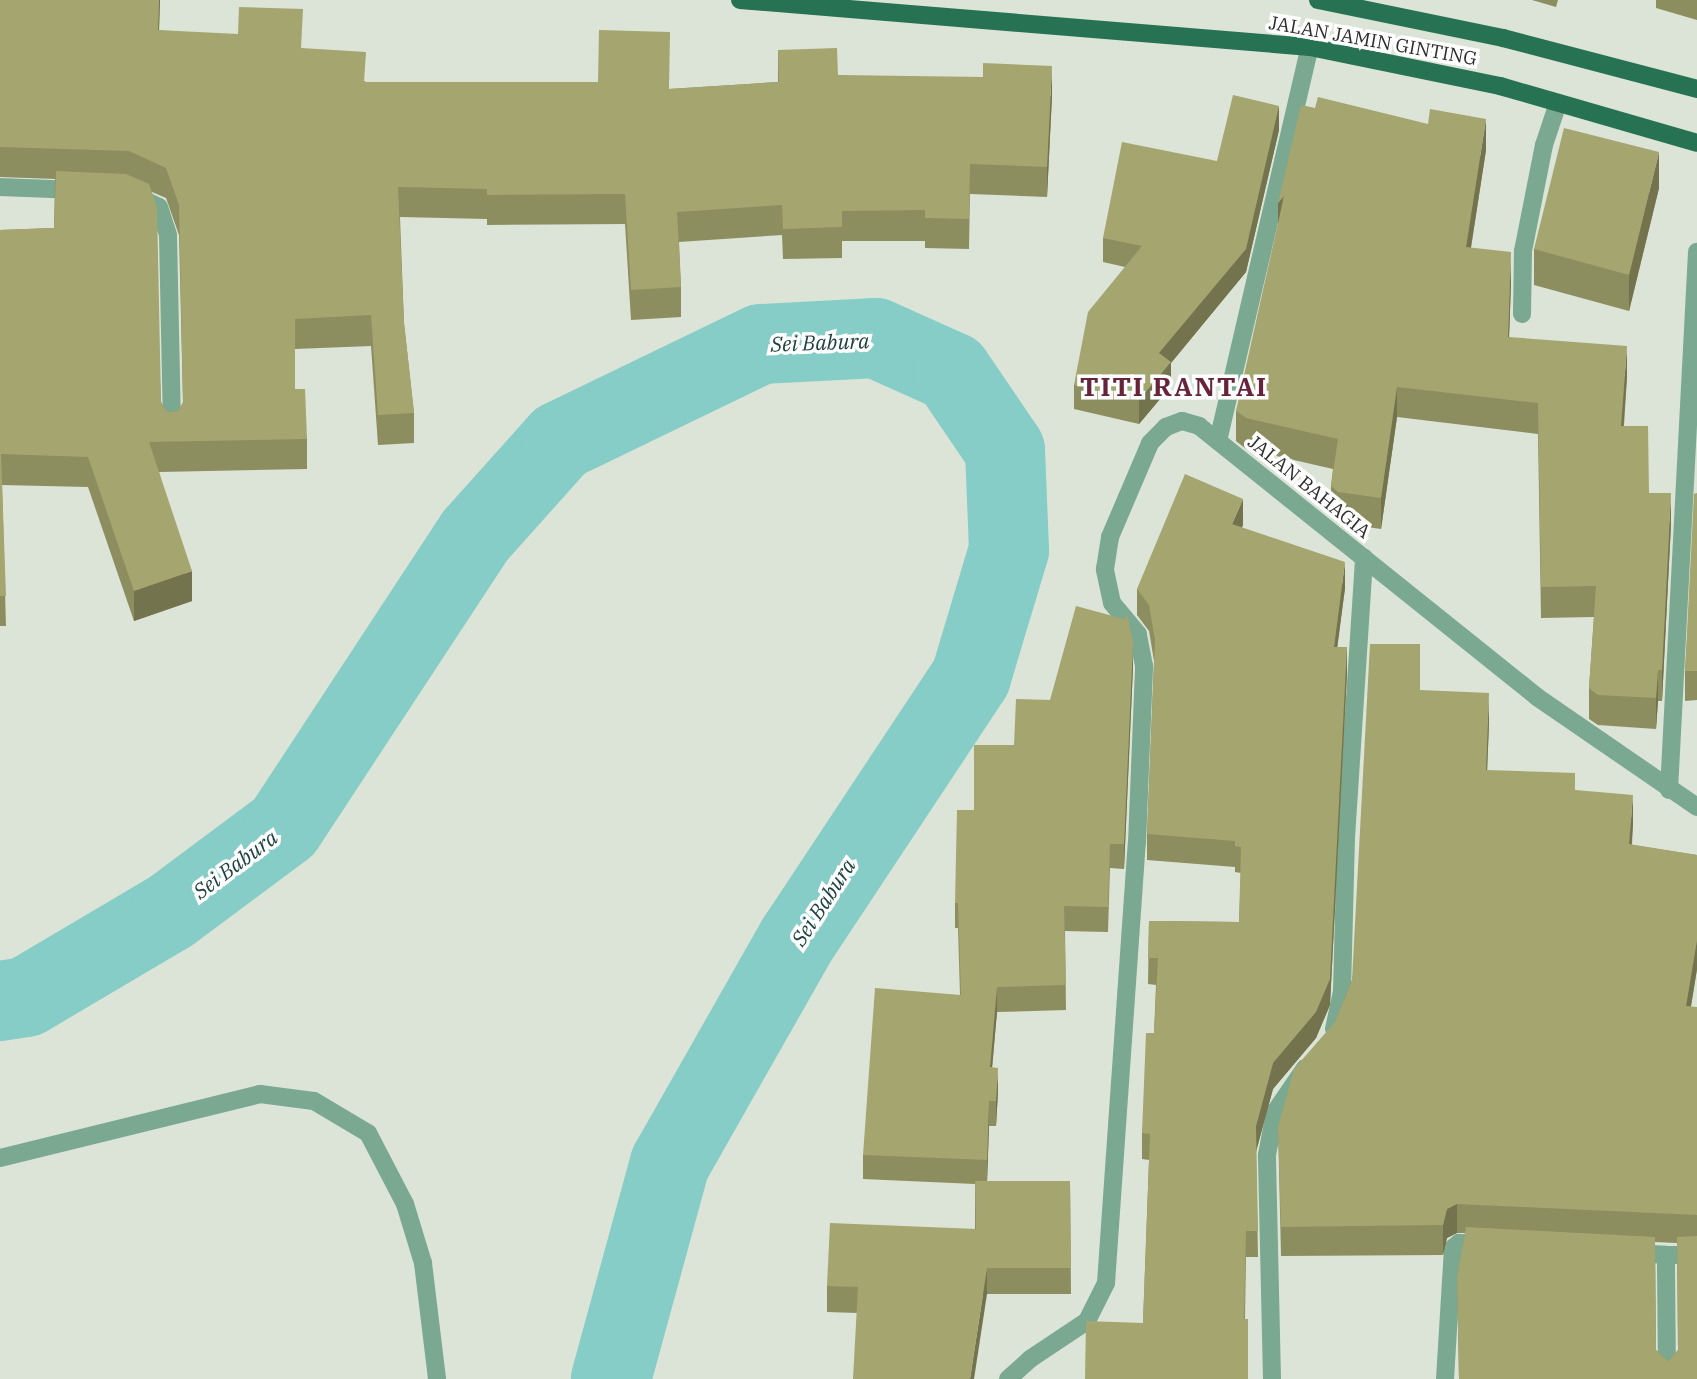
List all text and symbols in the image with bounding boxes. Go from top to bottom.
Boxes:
street label: JALAN JAMIN GINTING [1267,11,1479,71]
water label: Sei Babura [770,328,870,356]
district label: TITI RANTAI [1081,371,1267,403]
street label: JALAN BAHAGIA [1243,431,1375,543]
water label: Sei Babura [188,824,282,904]
water label: Sei Babura [785,854,861,950]

